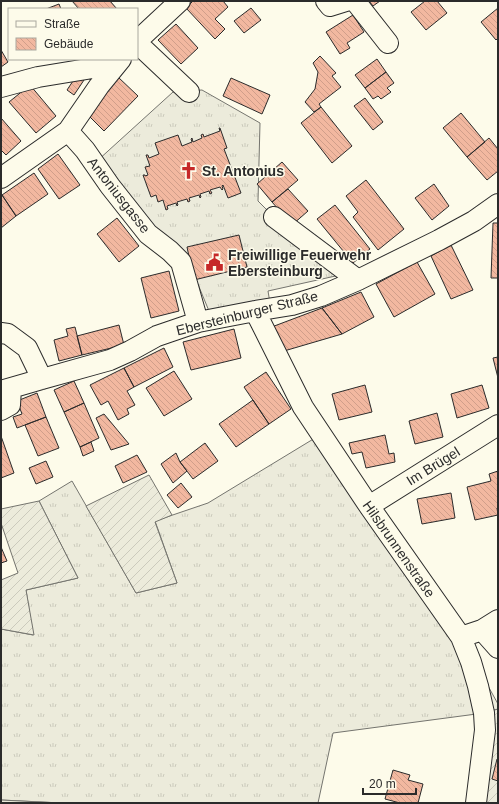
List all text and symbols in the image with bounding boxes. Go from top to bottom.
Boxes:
legend [8,8,138,60]
text: Straße [44,17,80,31]
text: Gebäude [44,37,94,51]
street label: Antoniusgasse [84,154,154,236]
church icon: St. Antonius [179,161,199,181]
place label: St. Antonius [202,163,284,179]
place label: Freiwillige Feuerwehr Ebersteinburg [228,247,372,279]
public building icon: Freiwillige Feuerwehr Ebersteinburg [205,253,225,273]
street label: Ebersteinburger Straße [174,288,320,338]
street label: Im Brügel [403,443,463,489]
street label: Hilsbrunnenstraße [360,498,438,601]
scale bar [363,770,416,796]
text: 20 m [369,777,396,791]

